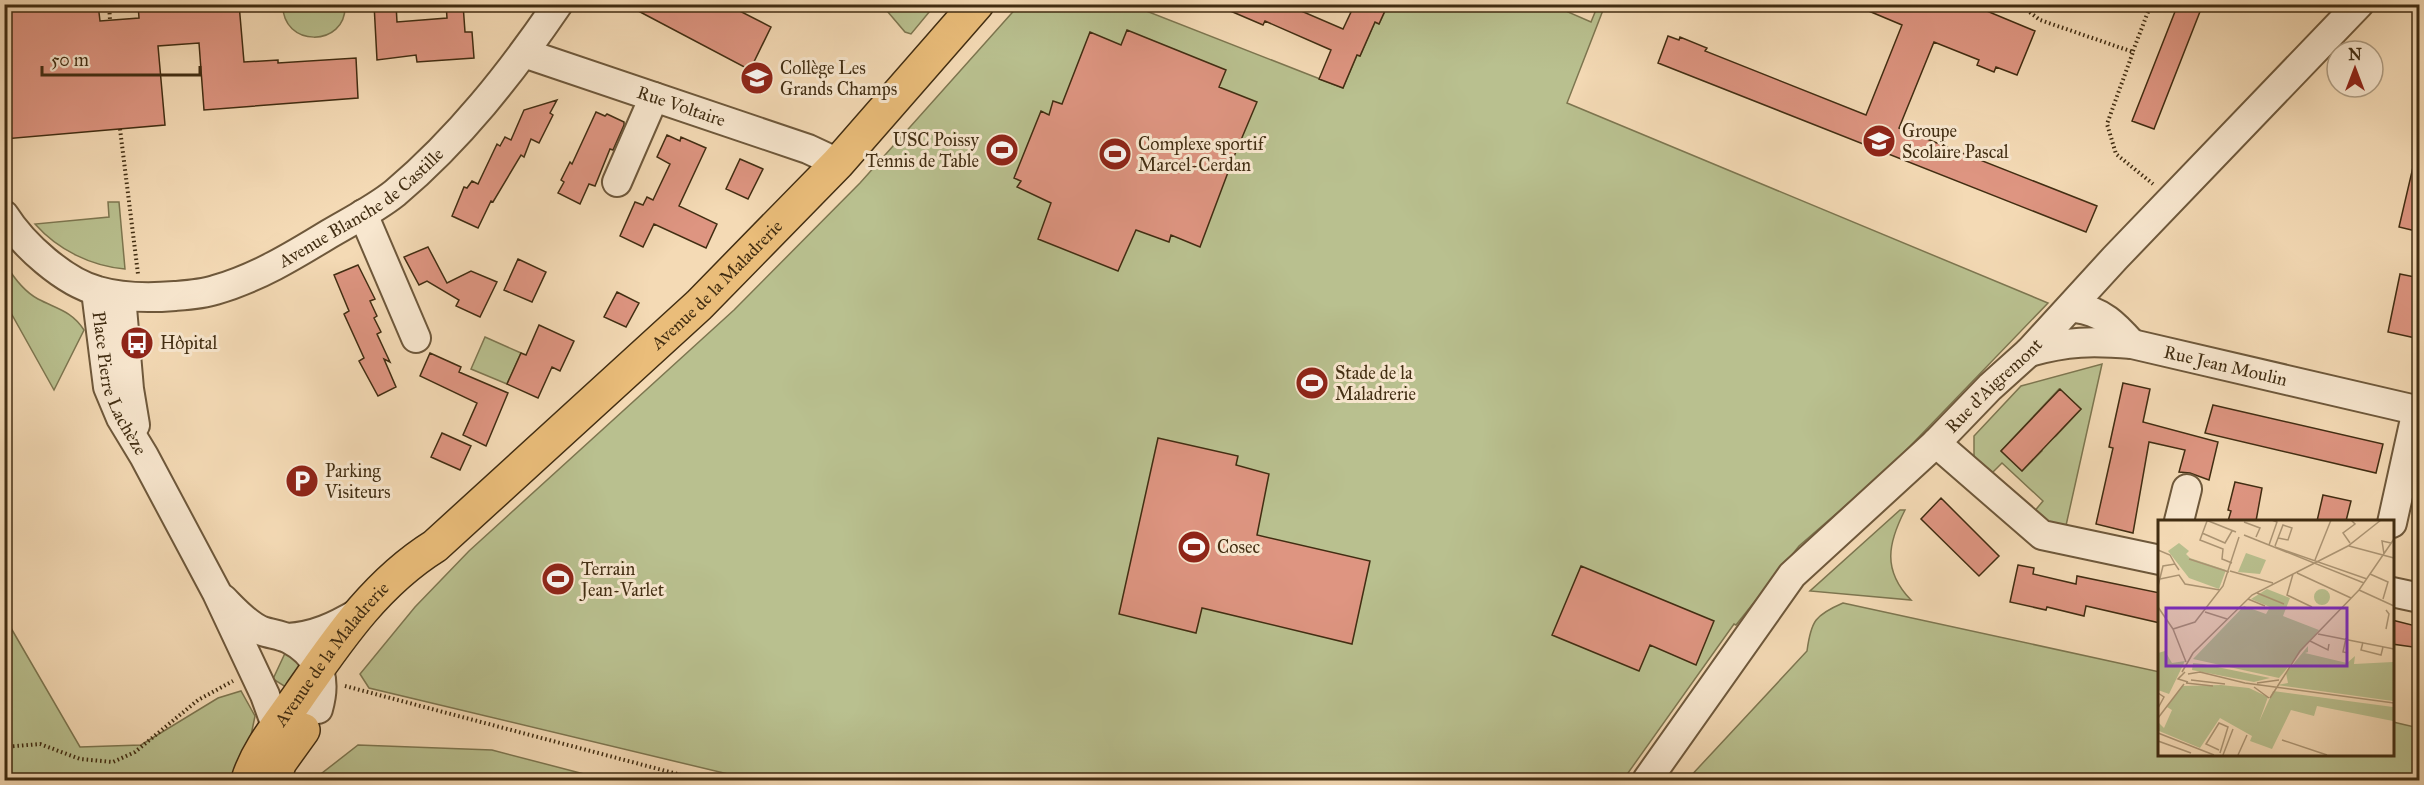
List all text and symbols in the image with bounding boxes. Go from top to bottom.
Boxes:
scale bar [42,39,200,77]
north arrow [2325,39,2385,99]
text: N [2348,45,2362,64]
text: 50 m [51,49,89,71]
place label: Collège Les Grands Champs [780,57,897,100]
school or university icon: Collège Les Grands Champs [739,60,775,96]
street label: Rue Voltaire [634,81,728,131]
place label: Groupe Scolaire Pascal [1902,120,2009,163]
school or university icon: Groupe Scolaire Pascal [1861,123,1897,159]
place label: USC Poissy Tennis de Table [866,129,980,172]
sports icon: USC Poissy Tennis de Table [984,132,1020,168]
place label: Complexe sportif Marcel-Cerdan [1138,133,1267,176]
sports icon: Complexe sportif Marcel-Cerdan [1097,136,1133,172]
street label: Avenue Blanche de Castille [274,143,448,273]
street label: Avenue de la Maladrerie [646,215,787,355]
street label: Place Pierre Lachèze [88,310,152,459]
bus stop icon: Hôpital [119,325,155,361]
place label: Hôpital [160,332,217,354]
street label: Rue d'Aigremont [1941,333,2047,437]
street label: Rue Jean Moulin [2162,341,2290,391]
place label: Stade de la Maladrerie [1335,362,1416,405]
sports icon: Stade de la Maladrerie [1294,365,1330,401]
place label: Parking Visiteurs [324,460,391,503]
parking icon: Parking Visiteurs [284,463,320,499]
inset map [2158,520,2394,755]
sports icon: Cosec [1176,529,1212,565]
place label: Cosec [1217,536,1261,558]
place label: Terrain Jean-Varlet [579,558,665,602]
sports icon: Terrain Jean-Varlet [540,561,576,597]
street label: Avenue de la Maladrerie [269,577,394,731]

